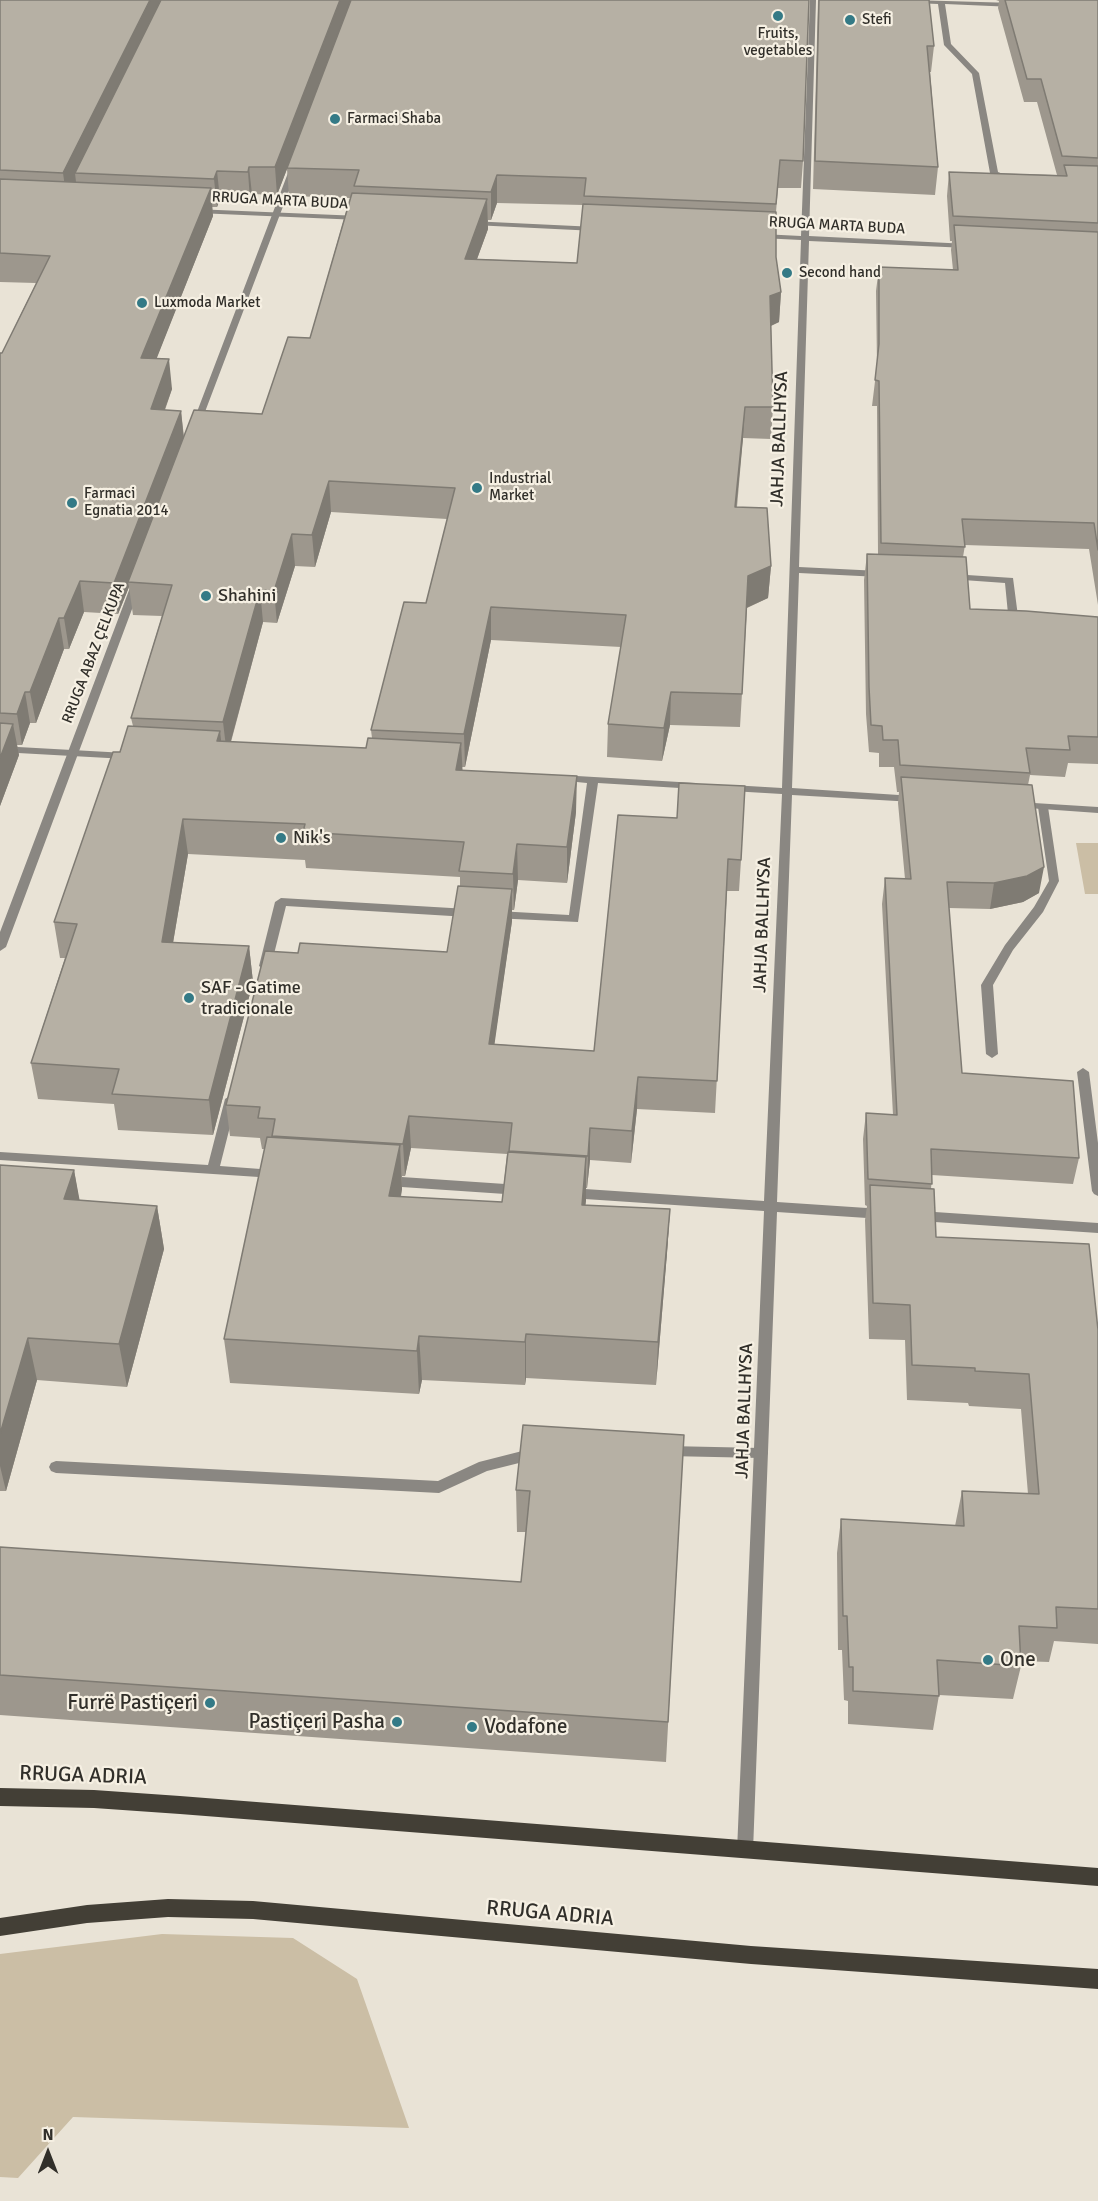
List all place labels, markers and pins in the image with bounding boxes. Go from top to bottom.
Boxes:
marker: Fruits, vegetables [771,9,785,23]
place label: Stefi [862,11,892,29]
marker: Stefi [843,13,857,27]
place label: Fruits, vegetables [744,25,812,60]
place label: Farmaci Shaba [347,110,441,128]
marker: Farmaci Shaba [328,112,342,126]
place label: Second hand [799,264,881,282]
marker: Second hand [780,266,794,280]
place label: Luxmoda Market [154,294,260,312]
marker: Luxmoda Market [135,296,149,310]
place label: Industrial Market [489,470,551,505]
marker: Industrial Market [470,481,484,495]
place label: Farmaci Egnatia 2014 [84,485,169,520]
marker: Farmaci Egnatia 2014 [65,496,79,510]
place label: Shahini [218,585,276,607]
marker: Shahini [199,589,213,603]
place label: Nik's [293,827,331,849]
marker: Nik's [274,831,288,845]
place label: SAF - Gatime tradicionale [201,977,301,1020]
marker: SAF - Gatime tradicionale [182,991,196,1005]
place label: One [1000,1647,1036,1673]
marker: One [981,1653,995,1667]
place label: Furrë Pastiçeri [67,1690,198,1716]
marker: Furrë Pastiçeri [203,1696,217,1710]
place label: Pastiçeri Pasha [248,1709,385,1735]
place label: Vodafone [484,1714,567,1740]
marker: Pastiçeri Pasha [390,1715,404,1729]
marker: Vodafone [465,1720,479,1734]

